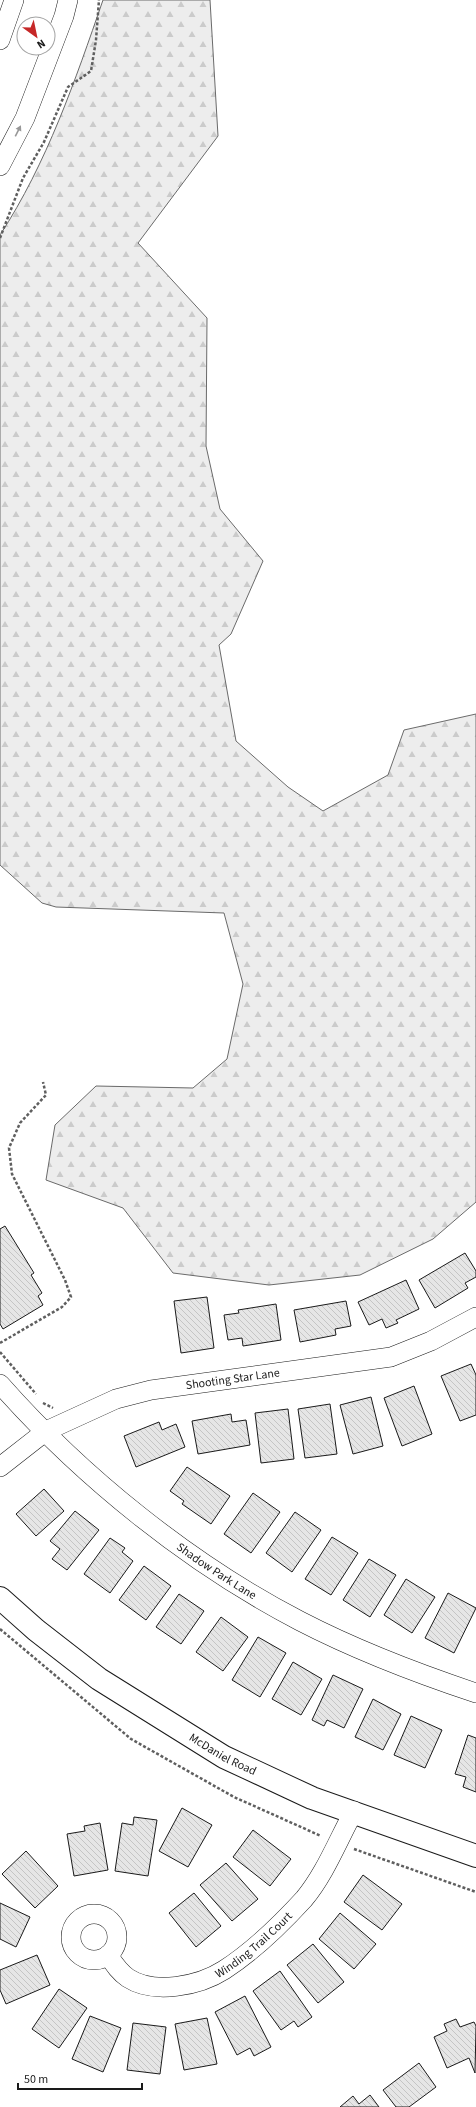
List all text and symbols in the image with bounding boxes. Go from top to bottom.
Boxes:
north arrow [16,16,56,56]
text: N [34,36,48,52]
one-way arrow [15,126,21,137]
street label: Shooting Star Lane [185,1364,281,1394]
street label: Shadow Park Lane [173,1539,260,1604]
street label: McDaniel Road [186,1729,259,1780]
street label: Winding Trail Court [212,1908,296,1983]
scale bar [18,2065,142,2091]
text: 50 m [24,2071,48,2088]

